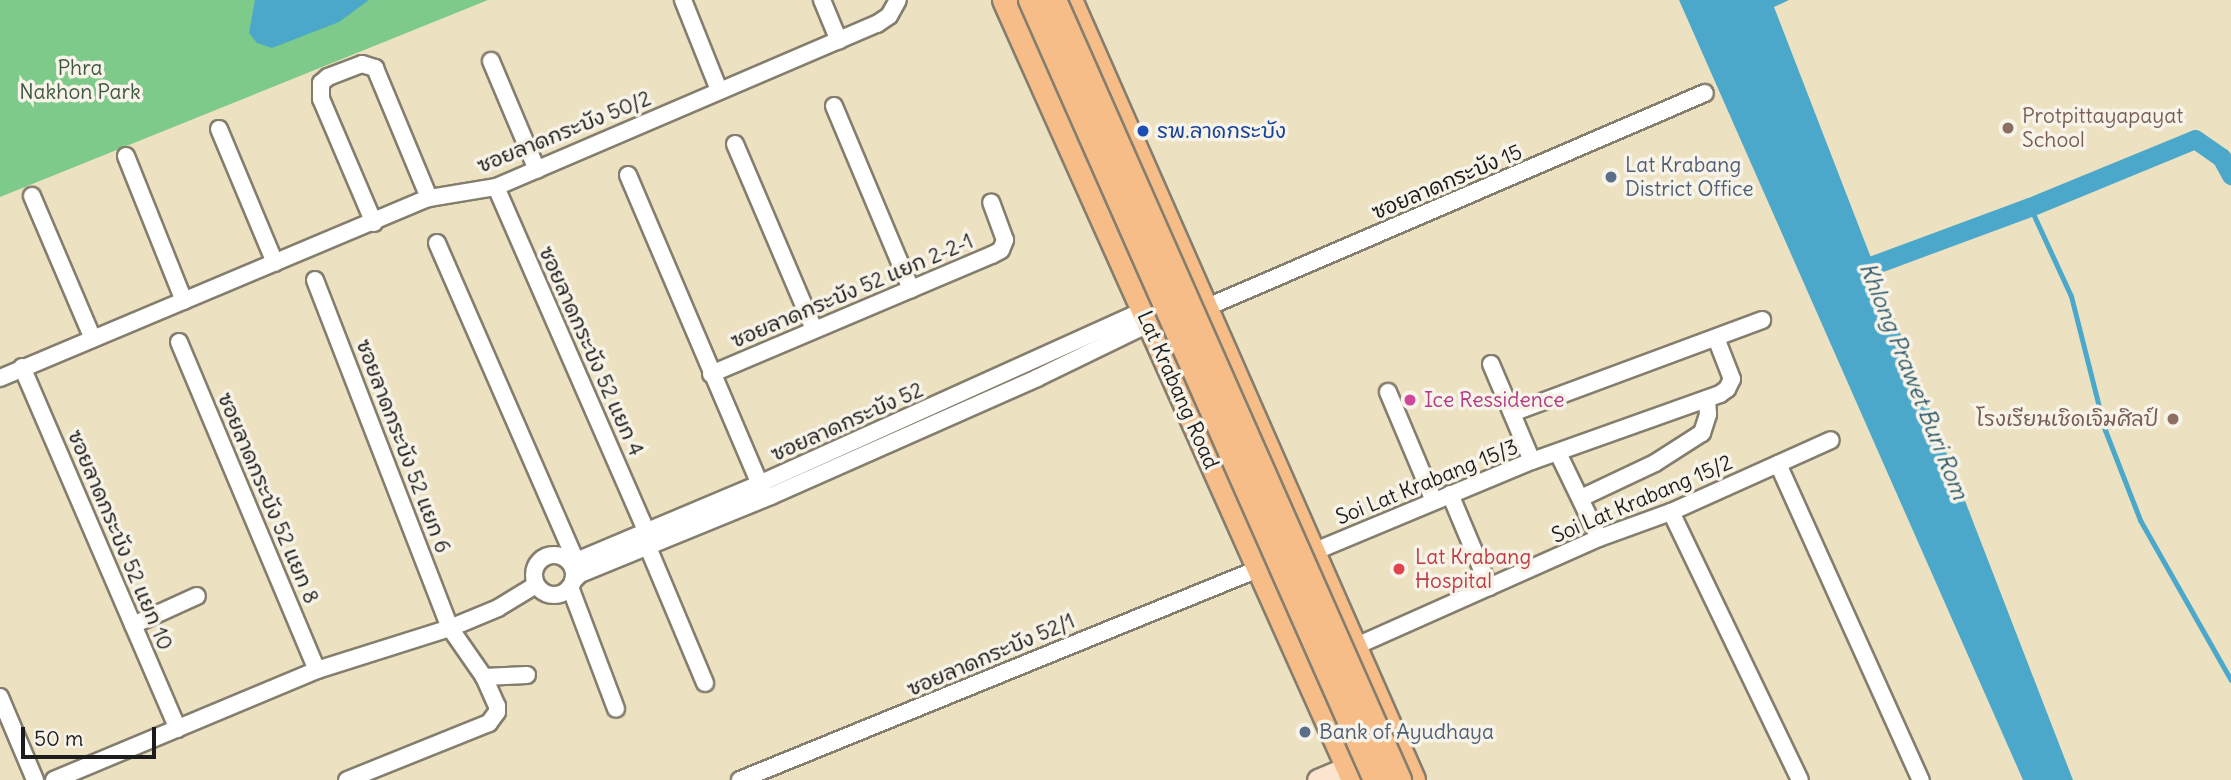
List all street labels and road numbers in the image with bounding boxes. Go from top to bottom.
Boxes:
street label: ซอยลาดกระบัง 50/2 [473,86,655,178]
street label: ซอยลาดกระบัง 15 [1368,139,1526,225]
street label: ซอยลาดกระบัง 52 แยก 2-2-1 [727,228,977,354]
street label: ซอยลาดกระบัง 52 แยก 4 [533,242,649,460]
street label: Lat Krabang Road [1132,307,1224,473]
street label: ซอยลาดกระบัง 52 แยก 6 [351,336,455,556]
street label: ซอยลาดกระบัง 52 [767,377,927,467]
street label: ซอยลาดกระบัง 52 แยก 8 [212,389,324,607]
street label: ซอยลาดกระบัง 52 แยก 10 [62,426,178,654]
street label: Soi Lat Krabang 15/3 [1332,434,1522,530]
street label: Soi Lat Krabang 15/2 [1548,450,1736,548]
street label: ซอยลาดกระบัง 52/1 [903,608,1079,702]

